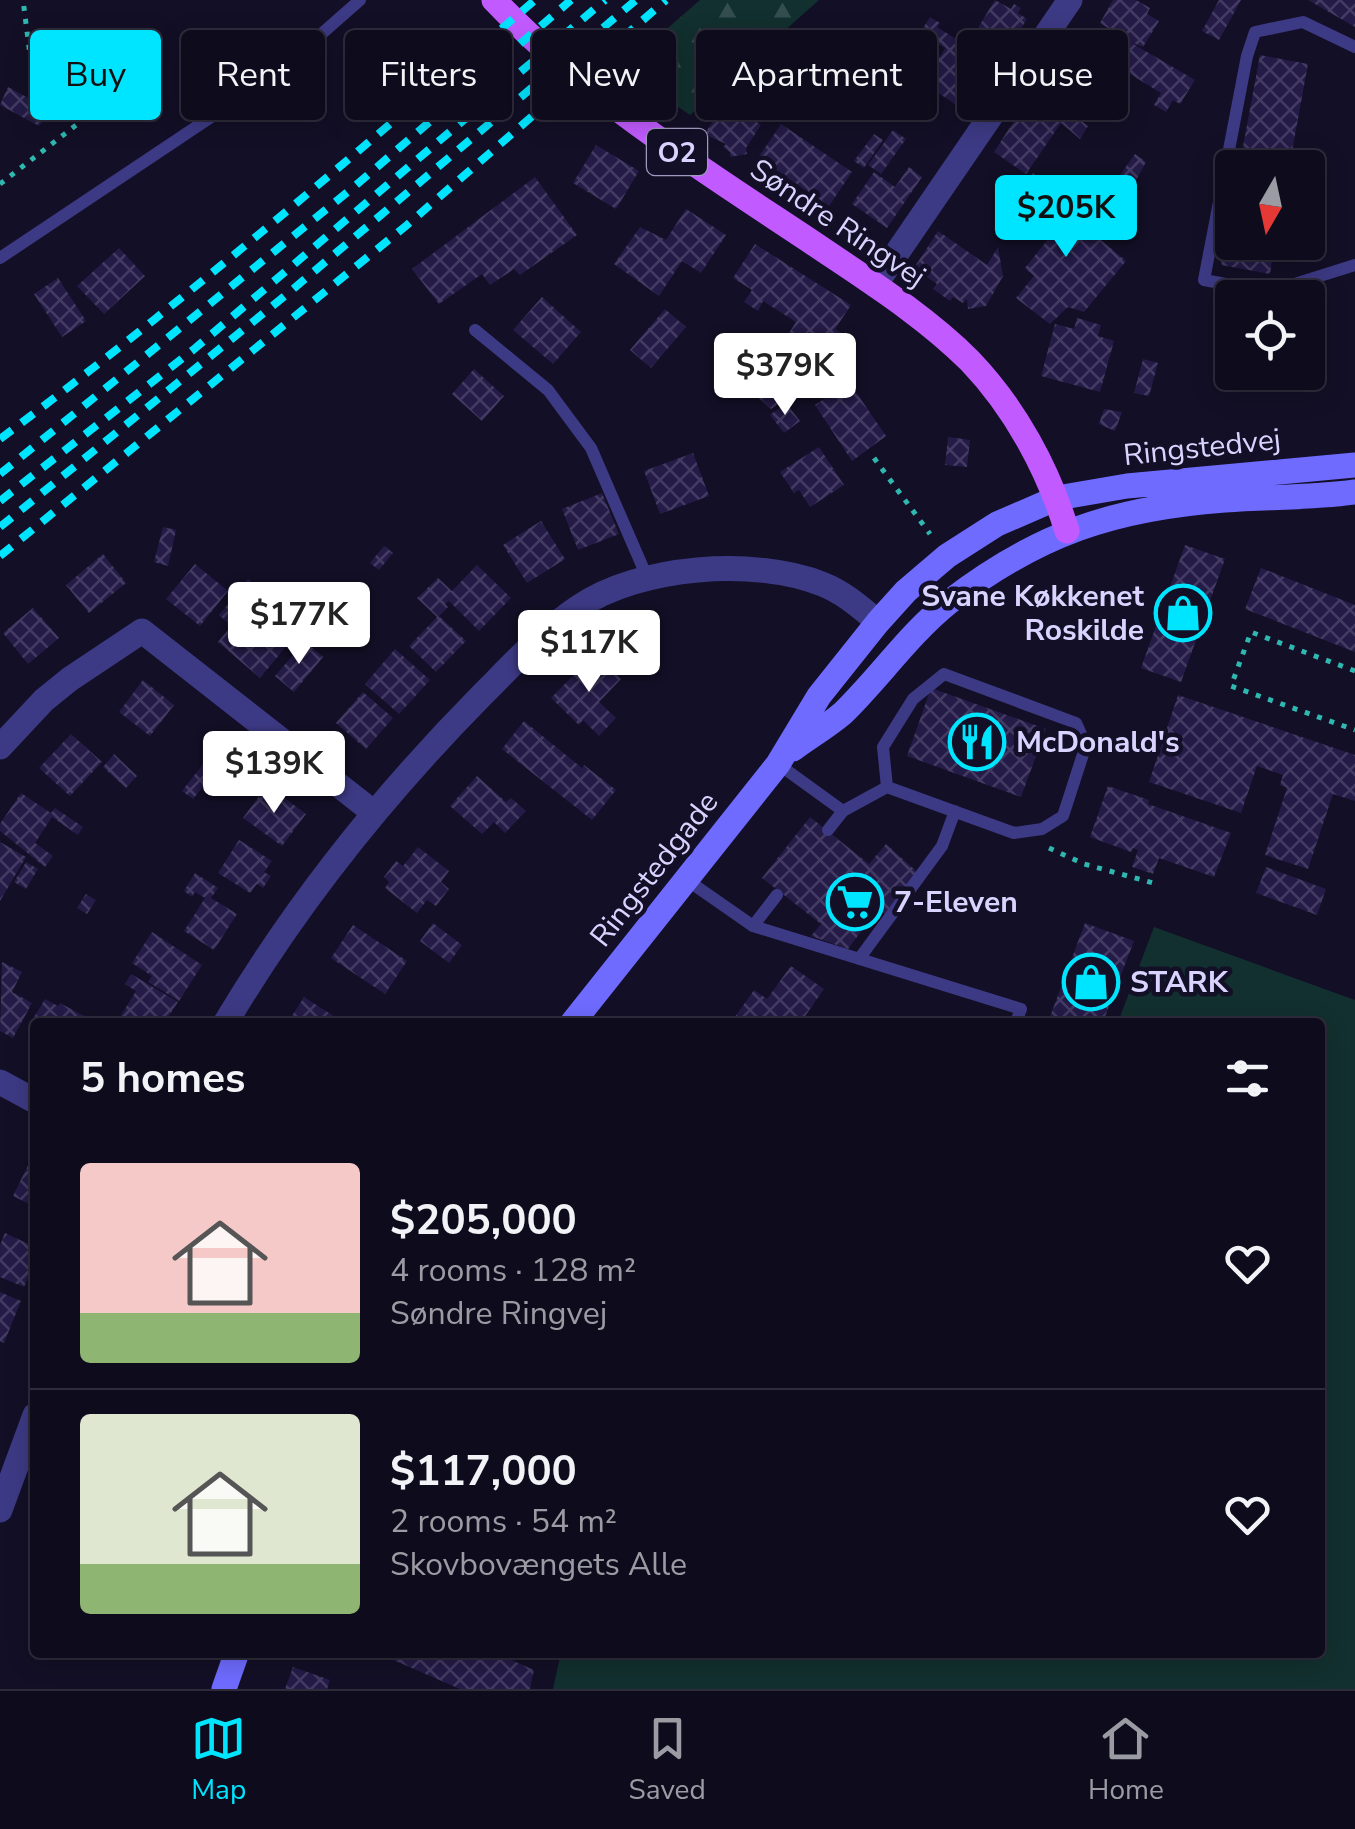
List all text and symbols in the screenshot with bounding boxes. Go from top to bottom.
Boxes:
chip: Buy [30,30,161,120]
chip: Rent [181,30,325,120]
chip: Filters [345,30,512,120]
chip: New [532,30,676,120]
chip: Apartment [696,30,937,120]
chip: House [957,30,1128,120]
road number: O2 [647,129,707,175]
street label: Søndre Ringvej [742,149,934,297]
north arrow [1215,150,1325,260]
map controls [1215,150,1325,390]
pin: $205K [996,175,1136,260]
text: $205K [1017,186,1115,229]
button: locate [1215,280,1325,390]
pin: $379K [715,333,855,418]
text: $379K [736,344,834,387]
street label: Ringstedvej [1121,419,1283,476]
place label: Svane Køkkenet Roskilde [921,576,1144,651]
pin: $177K [229,582,369,667]
shop icon: Svane Køkkenet Roskilde [1153,583,1213,643]
text: $177K [250,593,348,636]
pin: $117K [519,610,659,695]
text: $117K [540,621,638,664]
restaurant icon: McDonald's [947,712,1007,772]
place label: McDonald's [1016,722,1180,763]
pin: $139K [204,731,344,816]
text: $139K [225,742,323,785]
street label: Ringstedgade [581,783,728,955]
supermarket icon: 7-Eleven [825,872,885,932]
place label: 7-Eleven [894,882,1018,923]
shop icon: STARK [1061,952,1121,1012]
place label: STARK [1130,962,1229,1003]
text: 5 homes [80,1050,245,1107]
icon: filters [1220,1051,1275,1106]
text: $205,000 [390,1192,577,1249]
icon: home [160,1203,280,1323]
icon: heart [1220,1236,1275,1291]
text: 4 rooms · 128 m² [390,1249,636,1292]
text: Søndre Ringvej [390,1292,607,1335]
text: $117,000 [390,1443,577,1500]
icon: home [160,1454,280,1574]
icon: heart [1220,1487,1275,1542]
text: 2 rooms · 54 m² [390,1500,617,1543]
text: Skovbovængets Alle [390,1543,687,1586]
tab: Map [191,1711,246,1809]
tab: Saved [628,1711,706,1809]
tab: Home [1088,1711,1164,1809]

